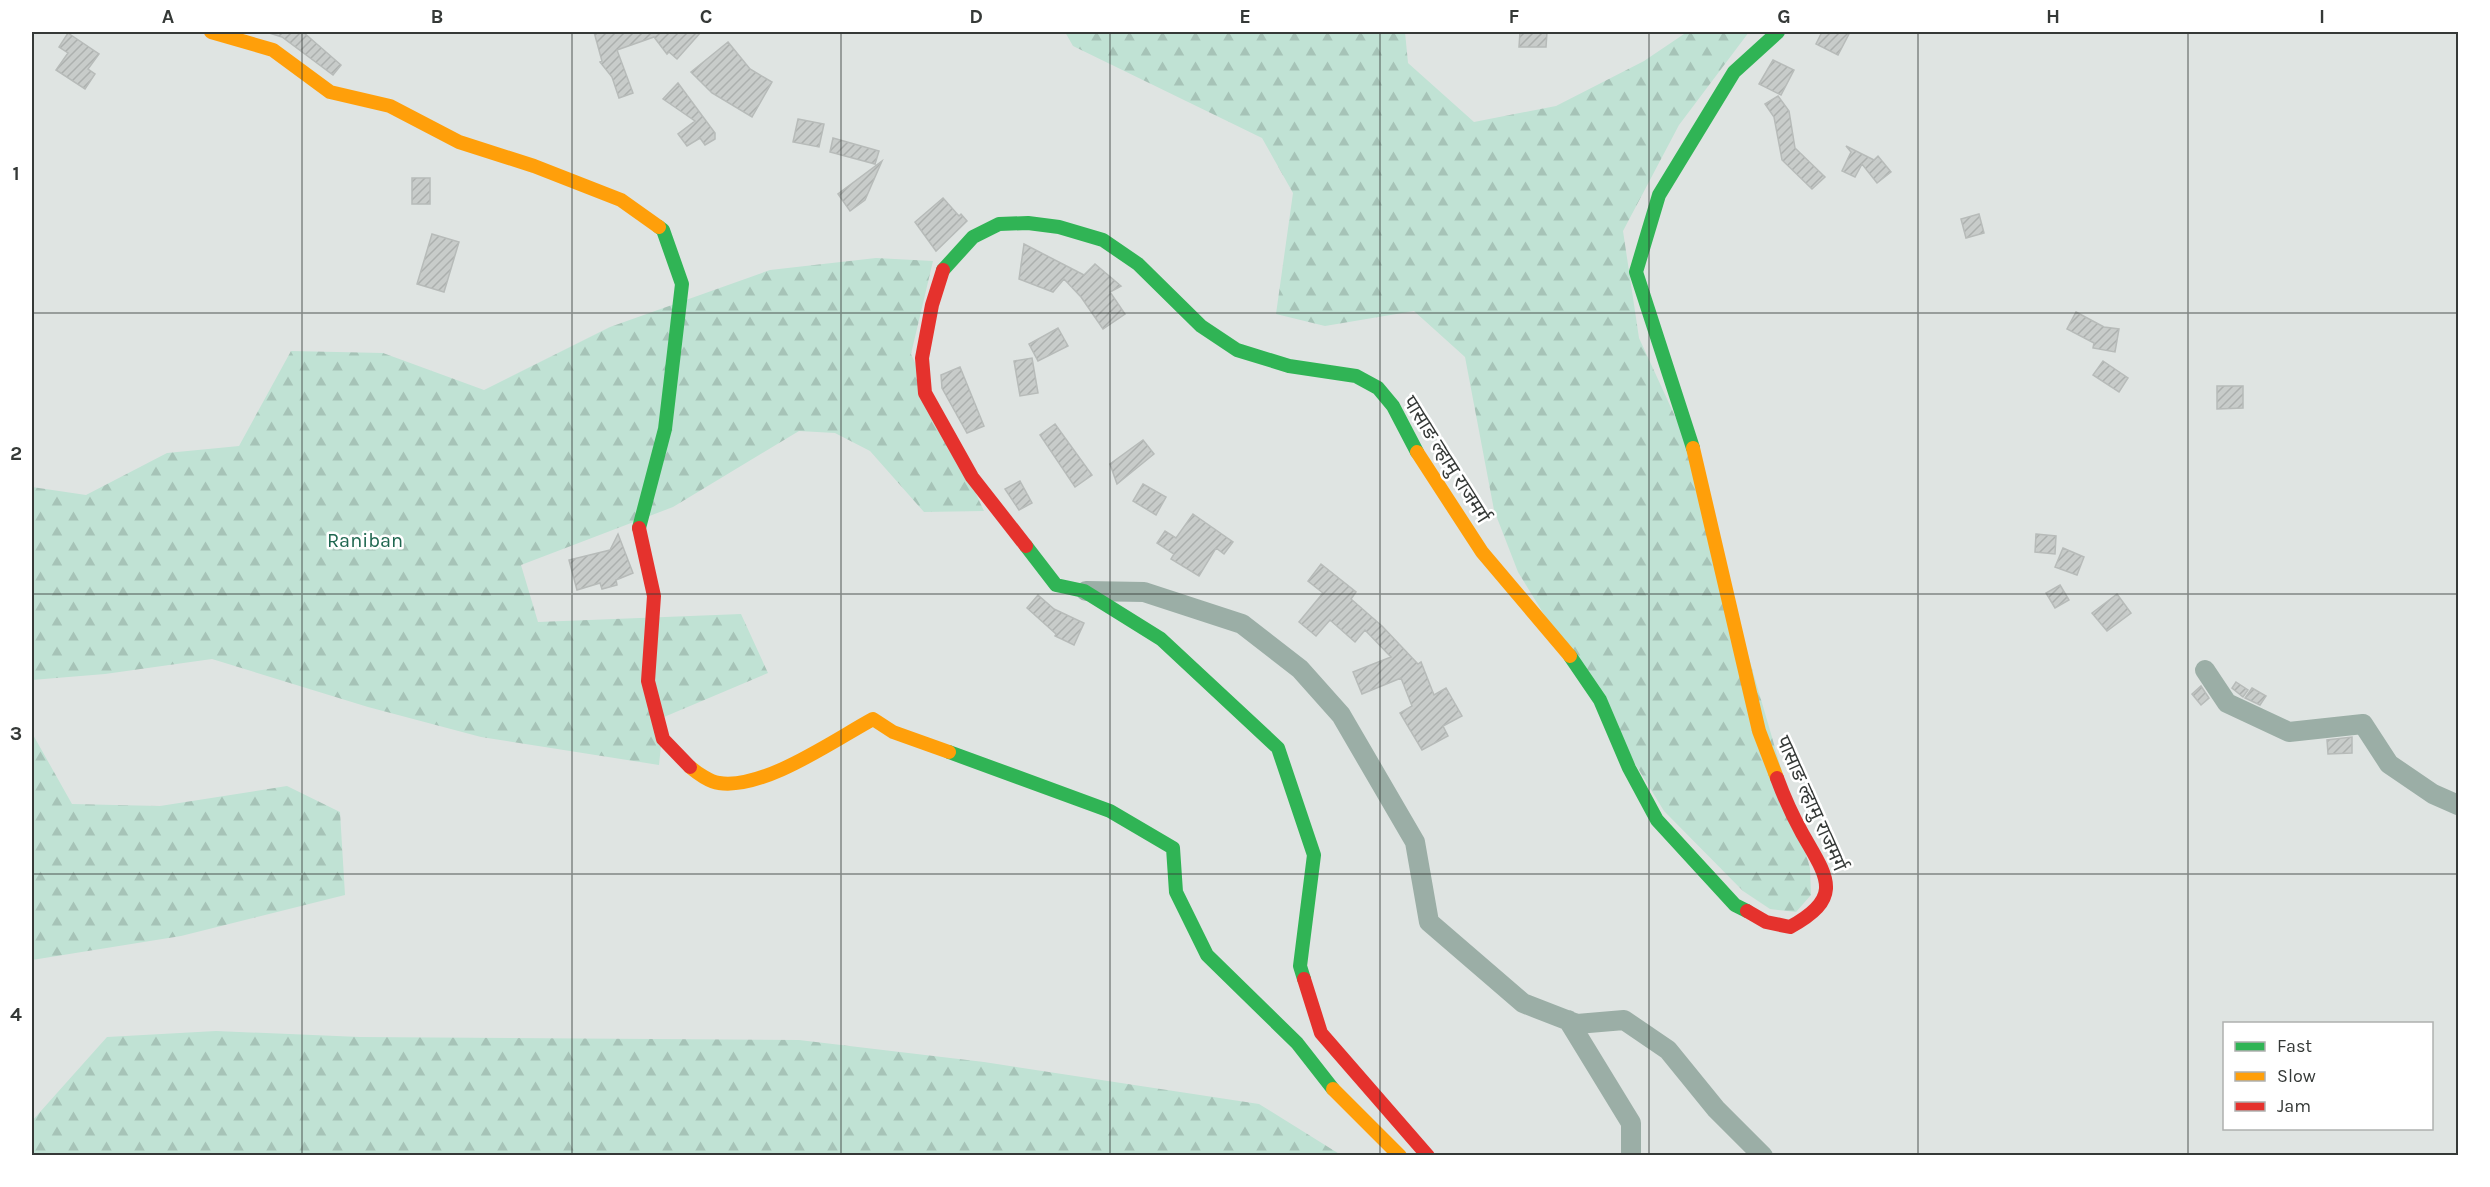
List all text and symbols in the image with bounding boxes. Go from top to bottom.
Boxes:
text: A [162,5,175,28]
text: B [431,5,443,28]
text: C [700,5,712,28]
text: D [969,5,983,28]
text: E [1239,5,1251,28]
text: F [1509,5,1520,28]
text: G [1777,5,1791,28]
text: H [2046,5,2060,28]
text: I [2319,5,2325,28]
text: 1 [12,162,20,185]
street label: पासाङ ल्हामु राजमर्ग [1397,392,1495,528]
text: 2 [10,442,22,465]
park label: Raniban [327,529,403,552]
text: 3 [10,722,22,745]
street label: पासाङ ल्हामु राजमर्ग [1771,732,1852,876]
text: 4 [10,1003,22,1026]
legend [2223,1022,2433,1130]
text: Fast [2277,1035,2312,1057]
text: Slow [2277,1065,2316,1087]
text: Jam [2277,1095,2311,1117]

